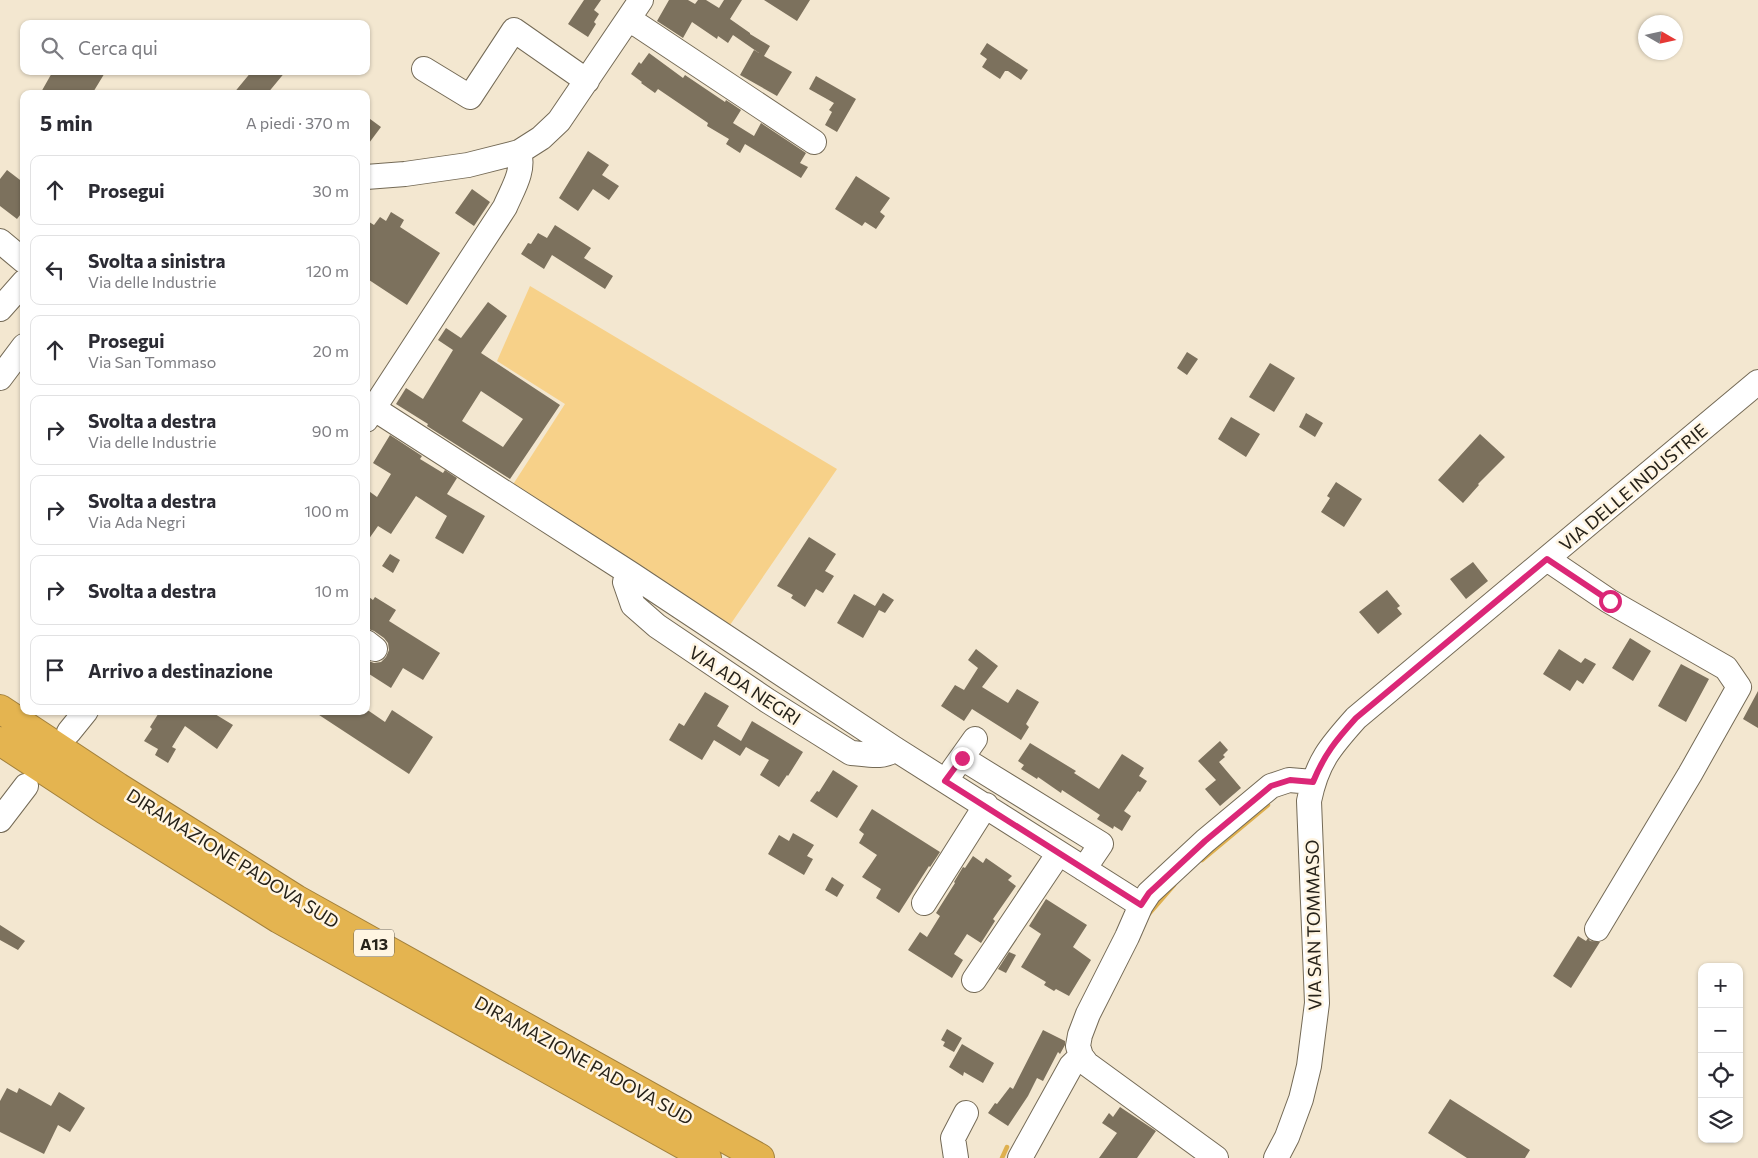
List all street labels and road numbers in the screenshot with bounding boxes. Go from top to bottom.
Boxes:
street label: VIA DELLE INDUSTRIE [1554,419,1712,555]
street label: VIA ADA NEGRI [685,641,805,729]
street label: DIRAMAZIONE PADOVA SUD [123,783,343,933]
street label: VIA SAN TOMMASO [1301,839,1325,1011]
road number: A13 [354,930,394,956]
street label: DIRAMAZIONE PADOVA SUD [471,991,697,1129]

